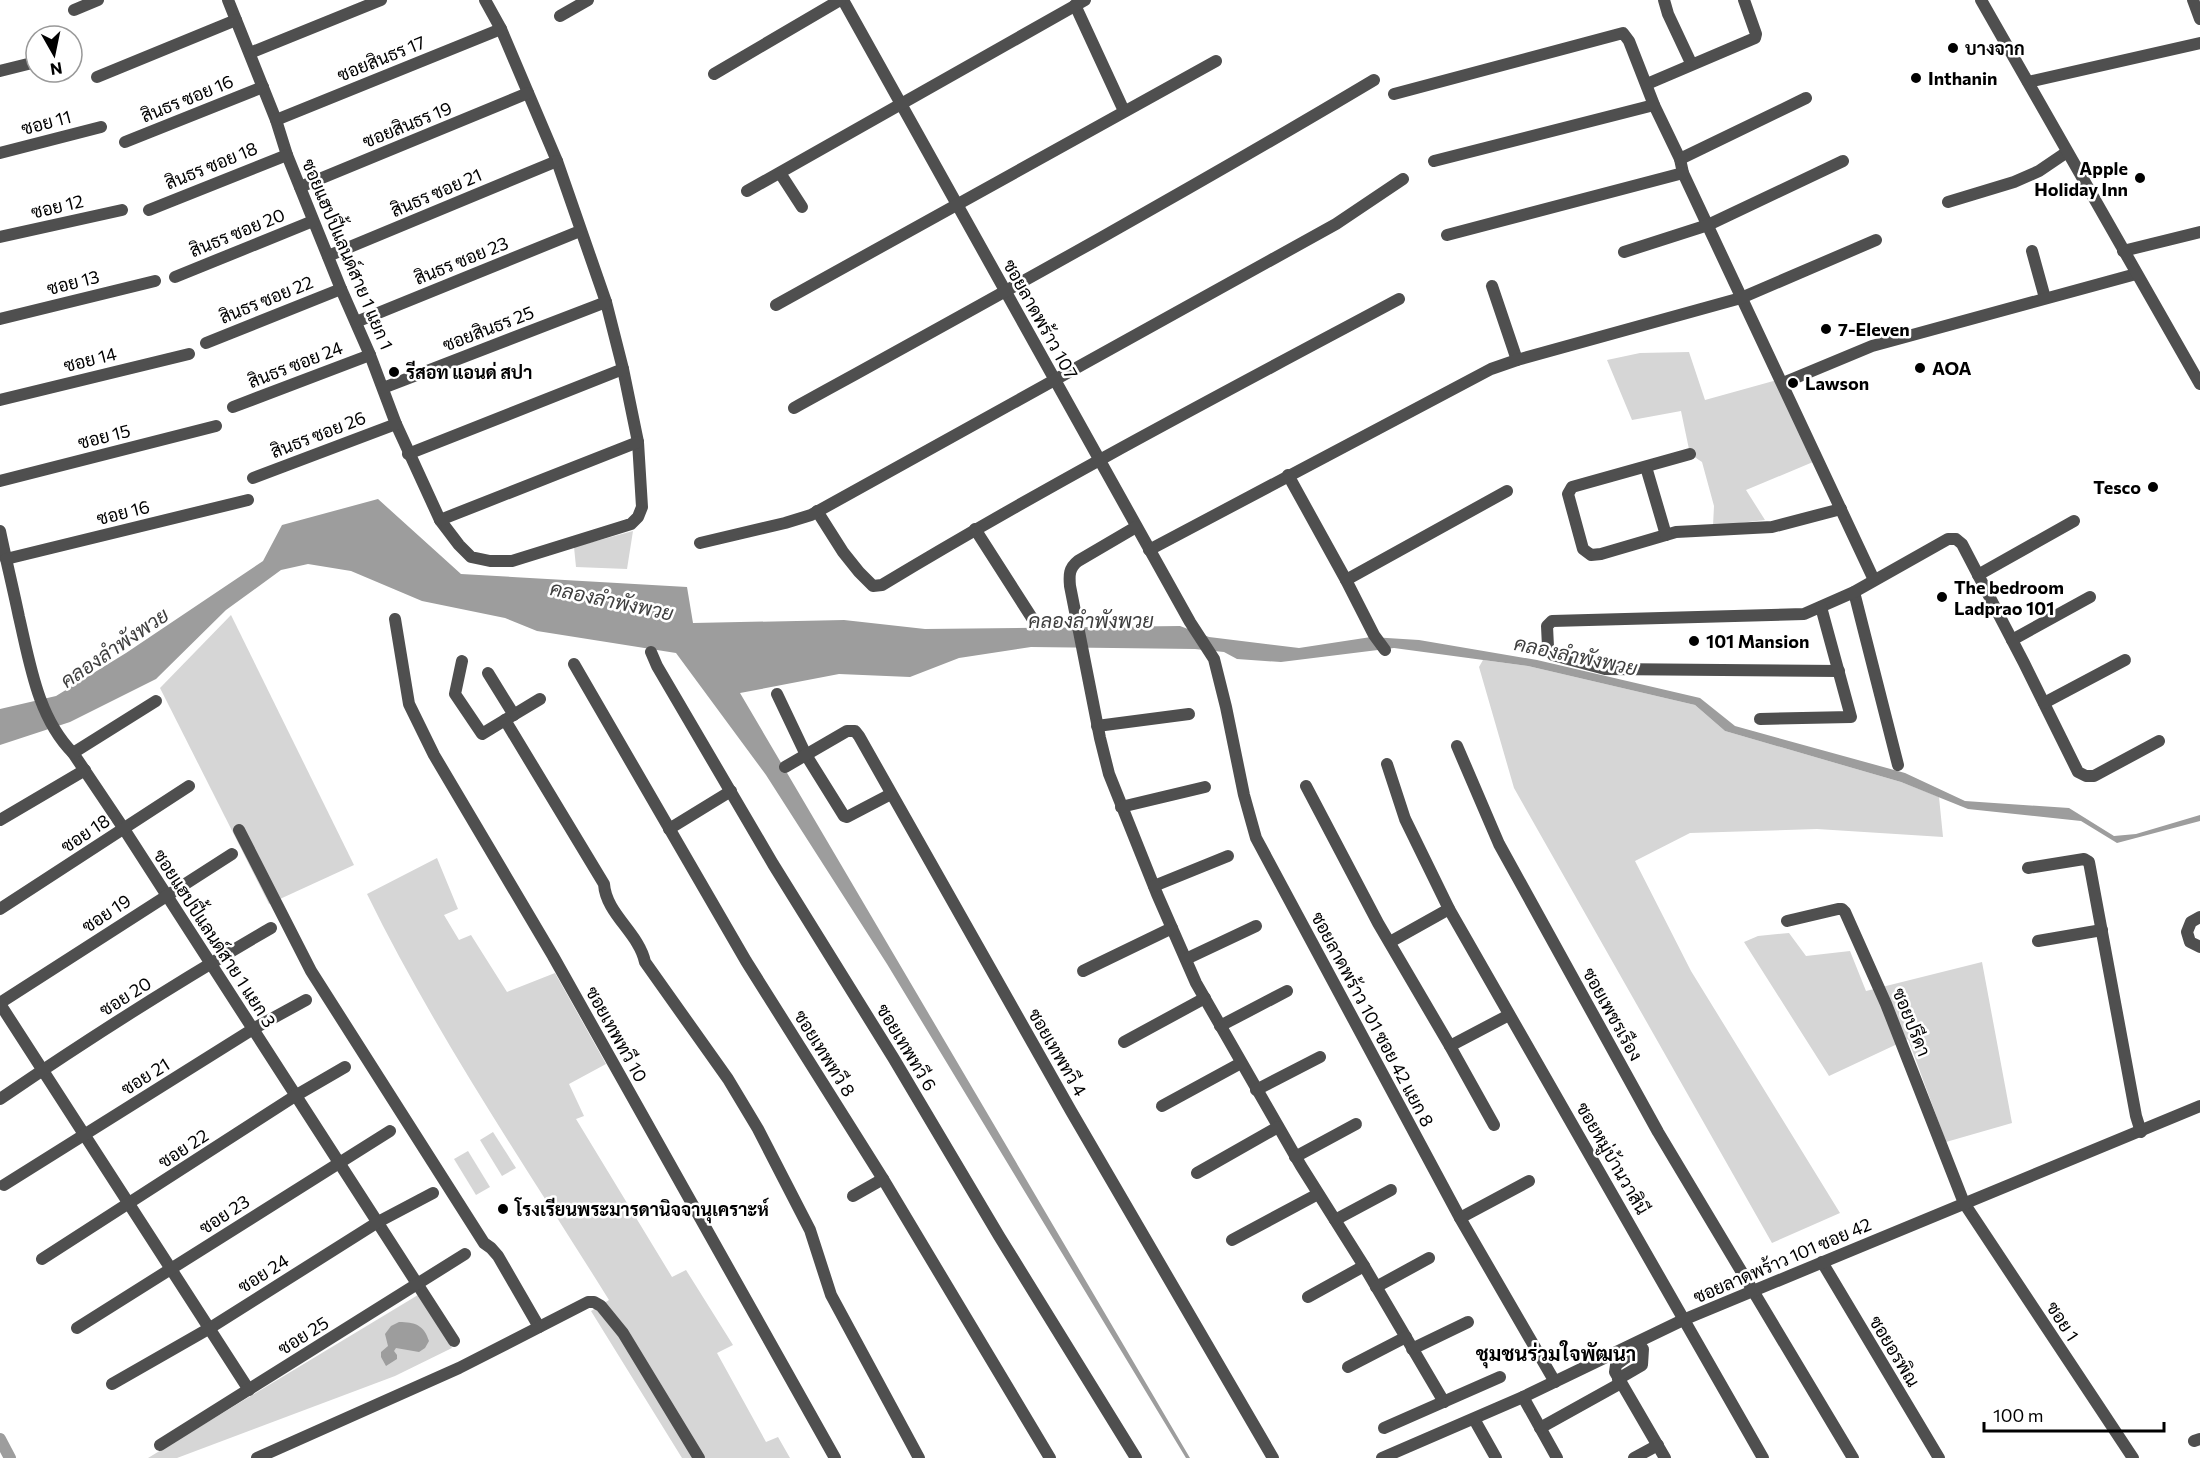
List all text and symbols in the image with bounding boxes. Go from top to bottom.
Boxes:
north arrow [24,24,84,84]
street label: ซอยสินธร 17 [334,30,428,86]
place label: บางจาก [1965,37,2025,59]
marker: บางจาก [1946,41,1960,55]
text: N [49,59,64,80]
place label: Inthanin [1928,67,1997,89]
street label: สินธร ซอย 16 [138,69,236,127]
marker: Inthanin [1909,71,1923,85]
street label: ซอยสินธร 19 [359,96,455,152]
street label: ซอย 11 [19,105,73,139]
street label: สินธร ซอย 18 [162,136,261,194]
street label: ซอยแฮปปี้แลนด์สาย 1 แยก 1 [298,154,402,353]
place label: Apple Holiday Inn [2034,157,2128,200]
street label: สินธร ซอย 21 [387,163,485,221]
marker: Apple Holiday Inn [2133,171,2147,185]
street label: ซอย 12 [29,189,85,223]
street label: สินธร ซอย 20 [186,203,288,261]
street label: สินธร ซอย 23 [411,231,511,289]
street label: ซอยลาดพร้าว 107 [999,255,1083,383]
street label: ซอย 13 [44,265,102,299]
street label: สินธร ซอย 22 [216,270,316,328]
street label: ซอยสินธร 25 [439,301,537,355]
place label: 7-Eleven [1838,318,1910,340]
marker: 7-Eleven [1819,322,1833,336]
street label: สินธร ซอย 24 [245,336,346,392]
street label: ซอย 14 [61,342,119,376]
place label: AOA [1932,357,1972,379]
place label: รีสอท แอนด่ สปา [406,360,532,383]
marker: AOA [1913,361,1927,375]
marker: รีสอท แอนด่ สปา [387,365,401,379]
place label: Lawson [1805,372,1869,394]
marker: Lawson [1786,376,1800,390]
street label: สินธร ซอย 26 [267,406,369,462]
street label: ซอย 15 [75,419,133,453]
place label: Tesco [2093,476,2141,498]
marker: Tesco [2146,480,2160,494]
street label: ซอย 16 [94,495,152,529]
water label: คลองลำพังพวย [548,575,676,625]
place label: The bedroom Ladprao 101 [1954,576,2064,619]
marker: The bedroom Ladprao 101 [1935,590,1949,604]
water label: คลองลำพังพวย [55,602,173,692]
water label: คลองลำพังพวย [1028,608,1154,632]
water label: คลองลำพังพวย [1512,630,1640,680]
place label: 101 Mansion [1706,630,1809,652]
marker: 101 Mansion [1687,634,1701,648]
street label: ซอย 18 [56,809,114,857]
street label: ซอยแฮปปี้แลนด์สาย 1 แยก 3 [149,843,284,1031]
street label: ซอย 19 [77,889,135,937]
street label: ซอยลาดพร้าว 101 ซอย 42 แยก 8 [1307,908,1439,1130]
street label: ซอยเพชรเรือง [1578,964,1648,1064]
street label: ซอย 20 [95,972,155,1020]
street label: ซอยเทพทวี 10 [582,982,653,1086]
street label: ซอยปรีดา [1888,984,1937,1059]
street label: ซอยเทพทวี 6 [872,999,942,1095]
street label: ซอยเทพทวี 4 [1024,1004,1093,1100]
street label: ซอยเทพทวี 8 [790,1005,861,1100]
street label: ซอย 21 [117,1053,173,1099]
street label: ซอยหมู่บ้านวาสินี [1569,1097,1655,1220]
street label: ซอย 22 [154,1124,212,1172]
street label: ซอย 23 [195,1190,253,1238]
place label: โรงเรียนพระมารดานิจจานุเคราะห์ [514,1197,770,1224]
marker: โรงเรียนพระมารดานิจจานุเคราะห์ [496,1202,510,1216]
street label: ซอยลาดพร้าว 101 ซอย 42 [1690,1212,1874,1308]
street label: ซอย 24 [233,1249,293,1297]
street label: ซอย 1 [2042,1297,2084,1345]
street label: ซอย 25 [274,1311,332,1359]
street label: ซอยอรพิณ [1865,1311,1925,1391]
district label: ชุมชนร่วมใจพัฒนา [1476,1340,1636,1369]
scale bar [1984,1395,2164,1433]
text: 100 m [1993,1404,2043,1426]

